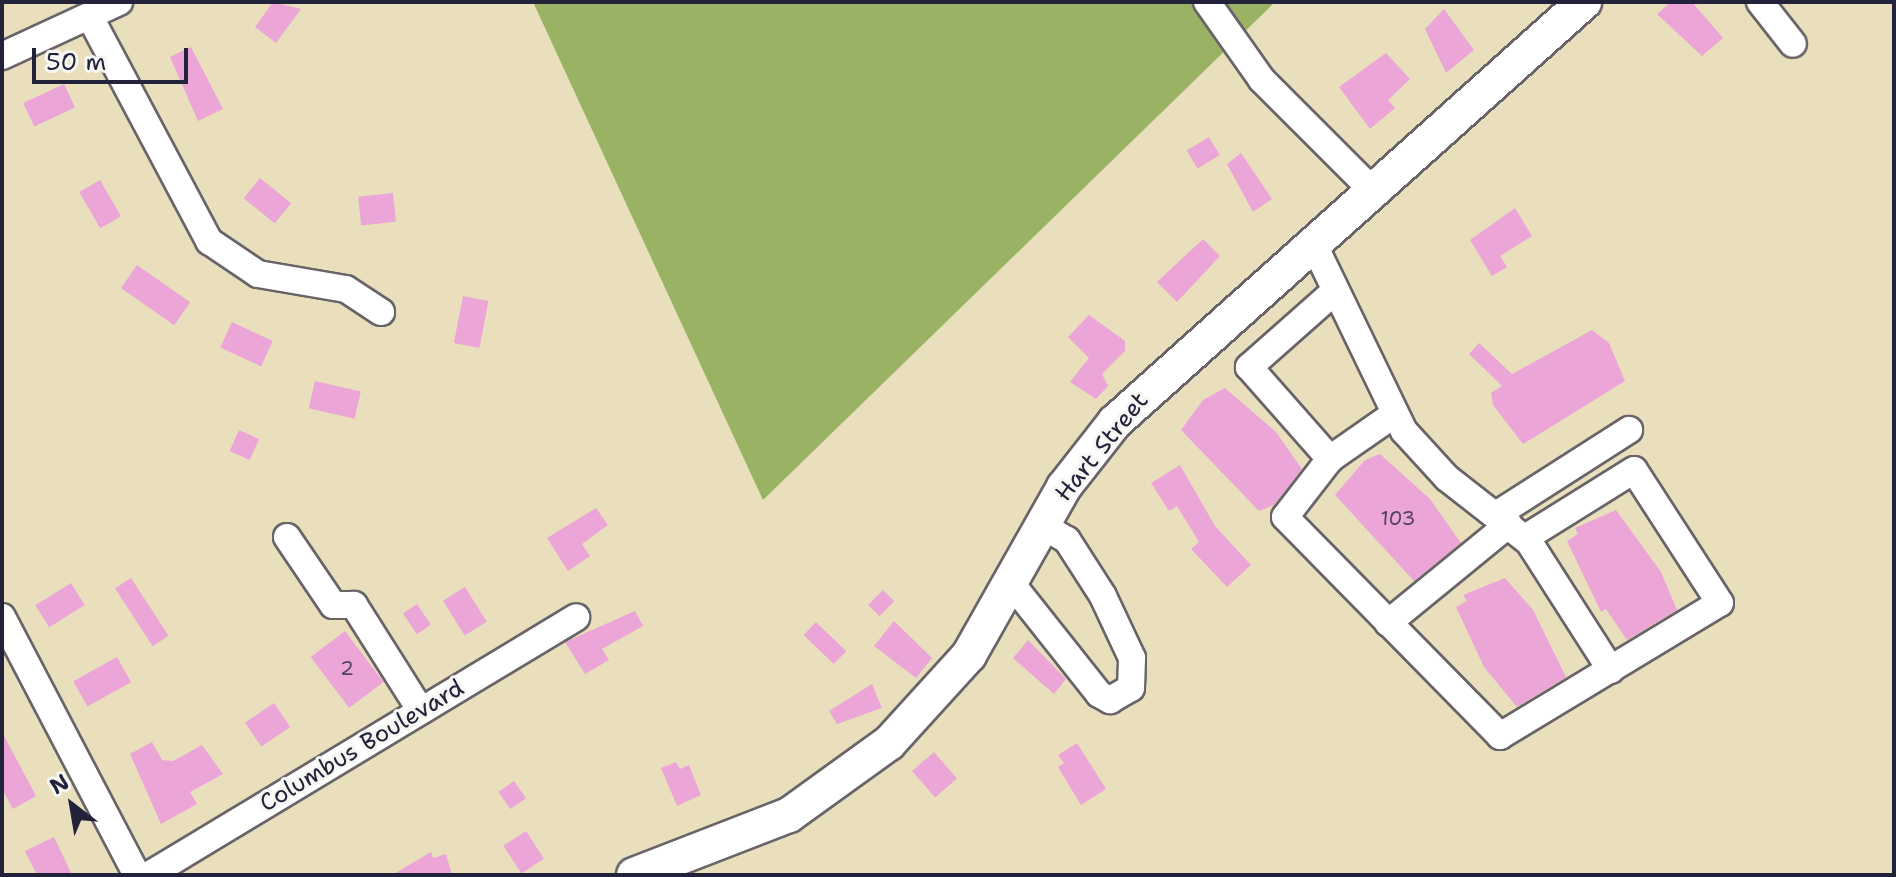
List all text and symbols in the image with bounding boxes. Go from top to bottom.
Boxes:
scale bar [36,32,192,82]
text: 50 m [46,46,106,78]
street label: Hart Street [1049,387,1155,507]
house number: 103 [1381,506,1415,530]
house number: 2 [340,656,354,680]
street label: Columbus Boulevard [255,674,469,818]
north arrow [32,765,112,845]
text: N [44,767,74,801]

